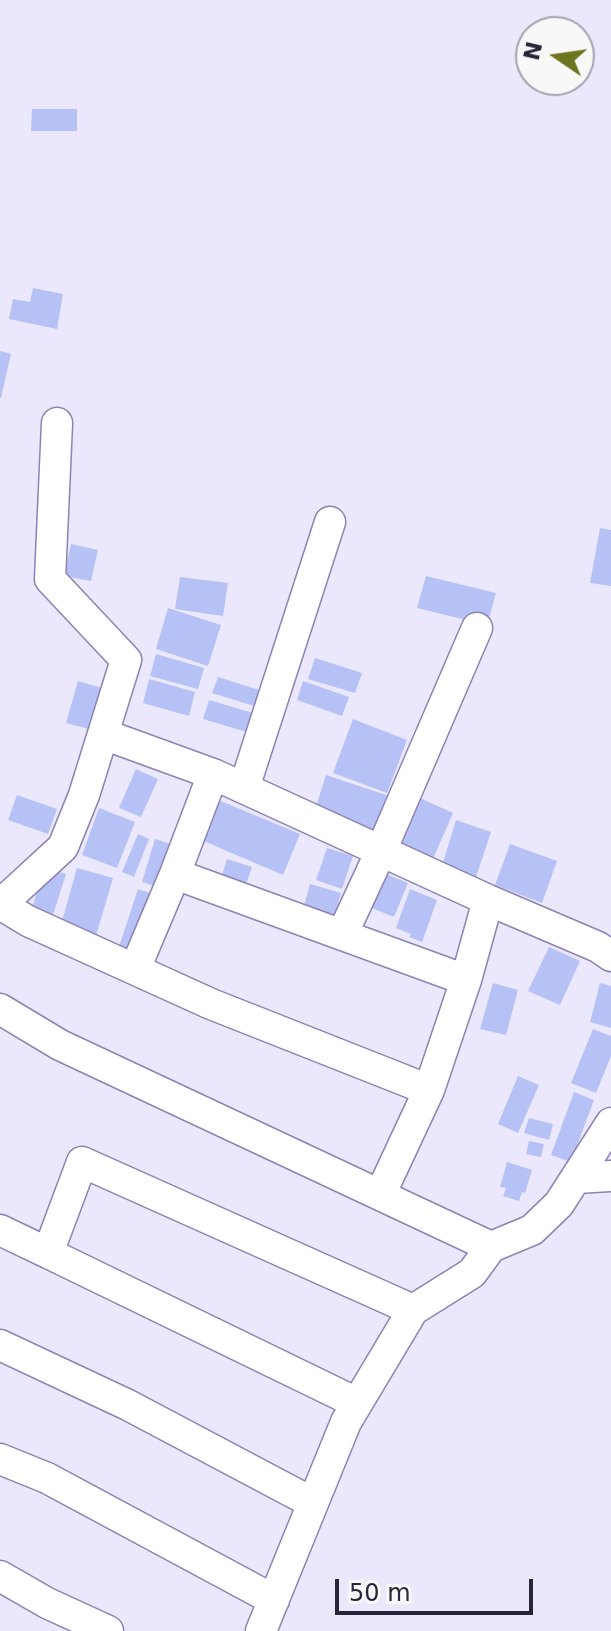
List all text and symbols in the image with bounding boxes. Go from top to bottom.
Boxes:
north arrow [515,16,595,96]
text: N [519,39,547,63]
scale bar [339,1563,537,1613]
text: 50 m [349,1579,411,1607]

